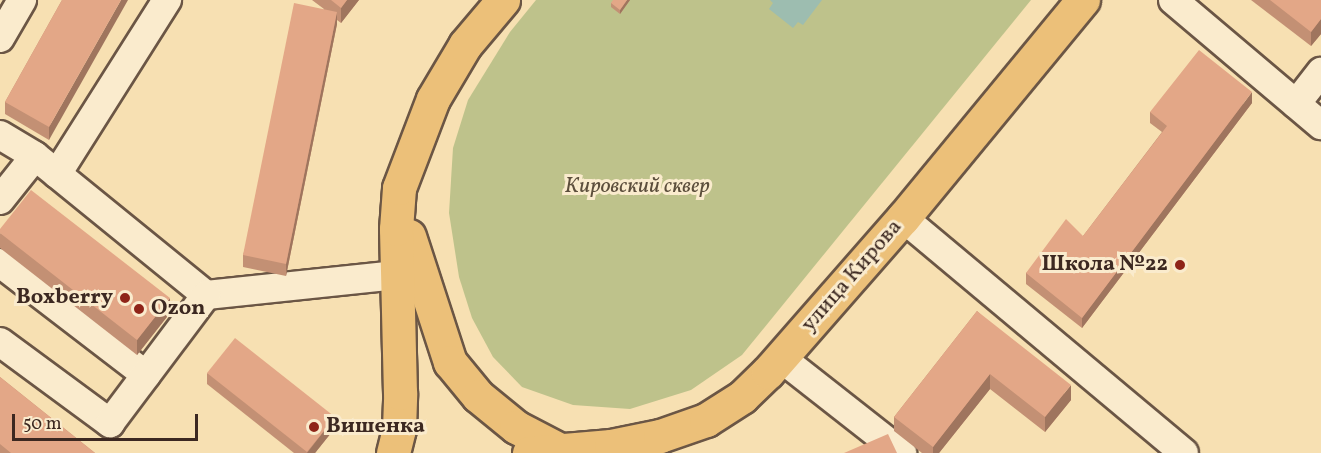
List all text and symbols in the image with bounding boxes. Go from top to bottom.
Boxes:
park label: Кировский сквер [565,174,709,200]
street label: улица Кирова [796,214,908,338]
place label: Школа №22 [1041,252,1168,278]
marker: Школа №22 [1173,258,1187,272]
place label: Boxberry [16,285,113,311]
marker: Boxberry [118,291,132,305]
place label: Ozon [151,296,206,322]
marker: Ozon [132,302,146,316]
scale bar [15,402,201,440]
text: 50 m [23,412,62,437]
place label: Вишенка [326,414,425,440]
marker: Вишенка [307,420,321,434]

